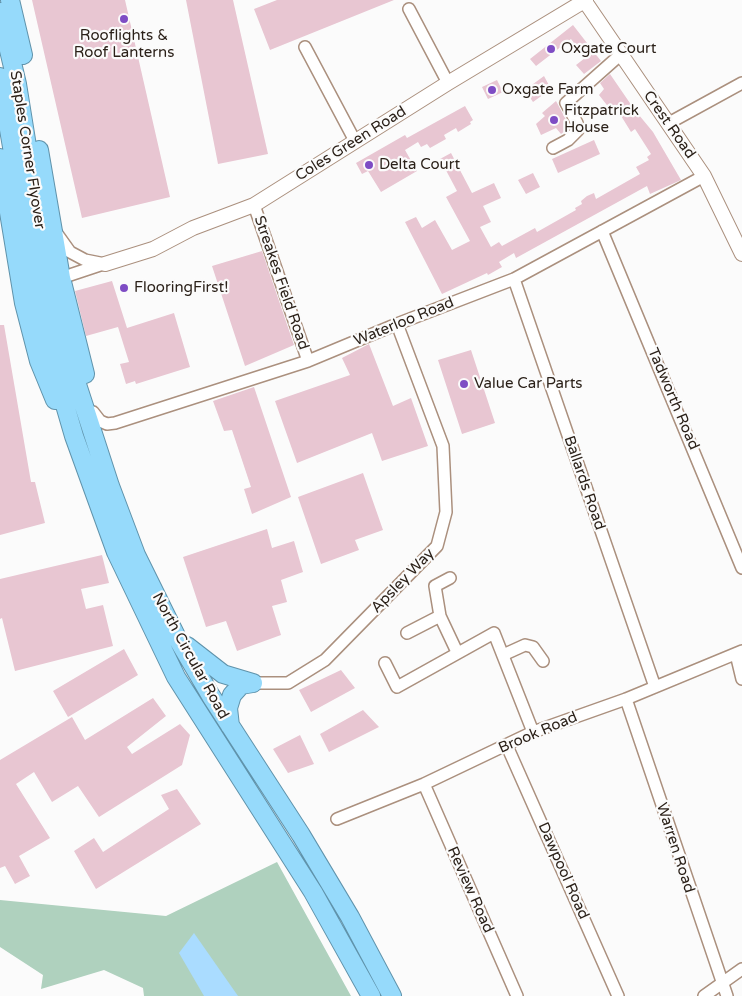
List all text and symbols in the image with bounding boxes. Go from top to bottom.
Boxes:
marker: Rooflights & Roof Lanterns [118,13,130,25]
place label: Rooflights & Roof Lanterns [74,27,174,62]
place label: Oxgate Court [561,40,657,58]
marker: Oxgate Court [545,43,557,55]
street label: Staples Corner Flyover [6,70,48,230]
place label: Oxgate Farm [502,81,594,99]
marker: Oxgate Farm [486,84,498,96]
street label: Crest Road [639,88,699,162]
place label: Fitzpatrick House [564,102,639,137]
street label: Coles Green Road [292,103,410,185]
marker: Fitzpatrick House [548,114,560,126]
place label: Delta Court [379,156,460,174]
marker: Delta Court [363,159,375,171]
street label: Streakes Field Road [250,214,312,352]
place label: FlooringFirst! [134,279,228,297]
marker: FlooringFirst! [118,282,130,294]
street label: Waterloo Road [351,294,457,350]
street label: Tadworth Road [643,345,703,453]
place label: Value Car Parts [474,375,583,393]
marker: Value Car Parts [458,378,470,390]
street label: Ballards Road [559,434,609,532]
street label: Apsley Way [368,545,438,617]
street label: North Circular Road [148,590,232,722]
street label: Brook Road [496,708,580,758]
street label: Warren Road [652,801,698,895]
street label: Dawpool Road [534,820,592,922]
street label: Review Road [443,844,497,936]

